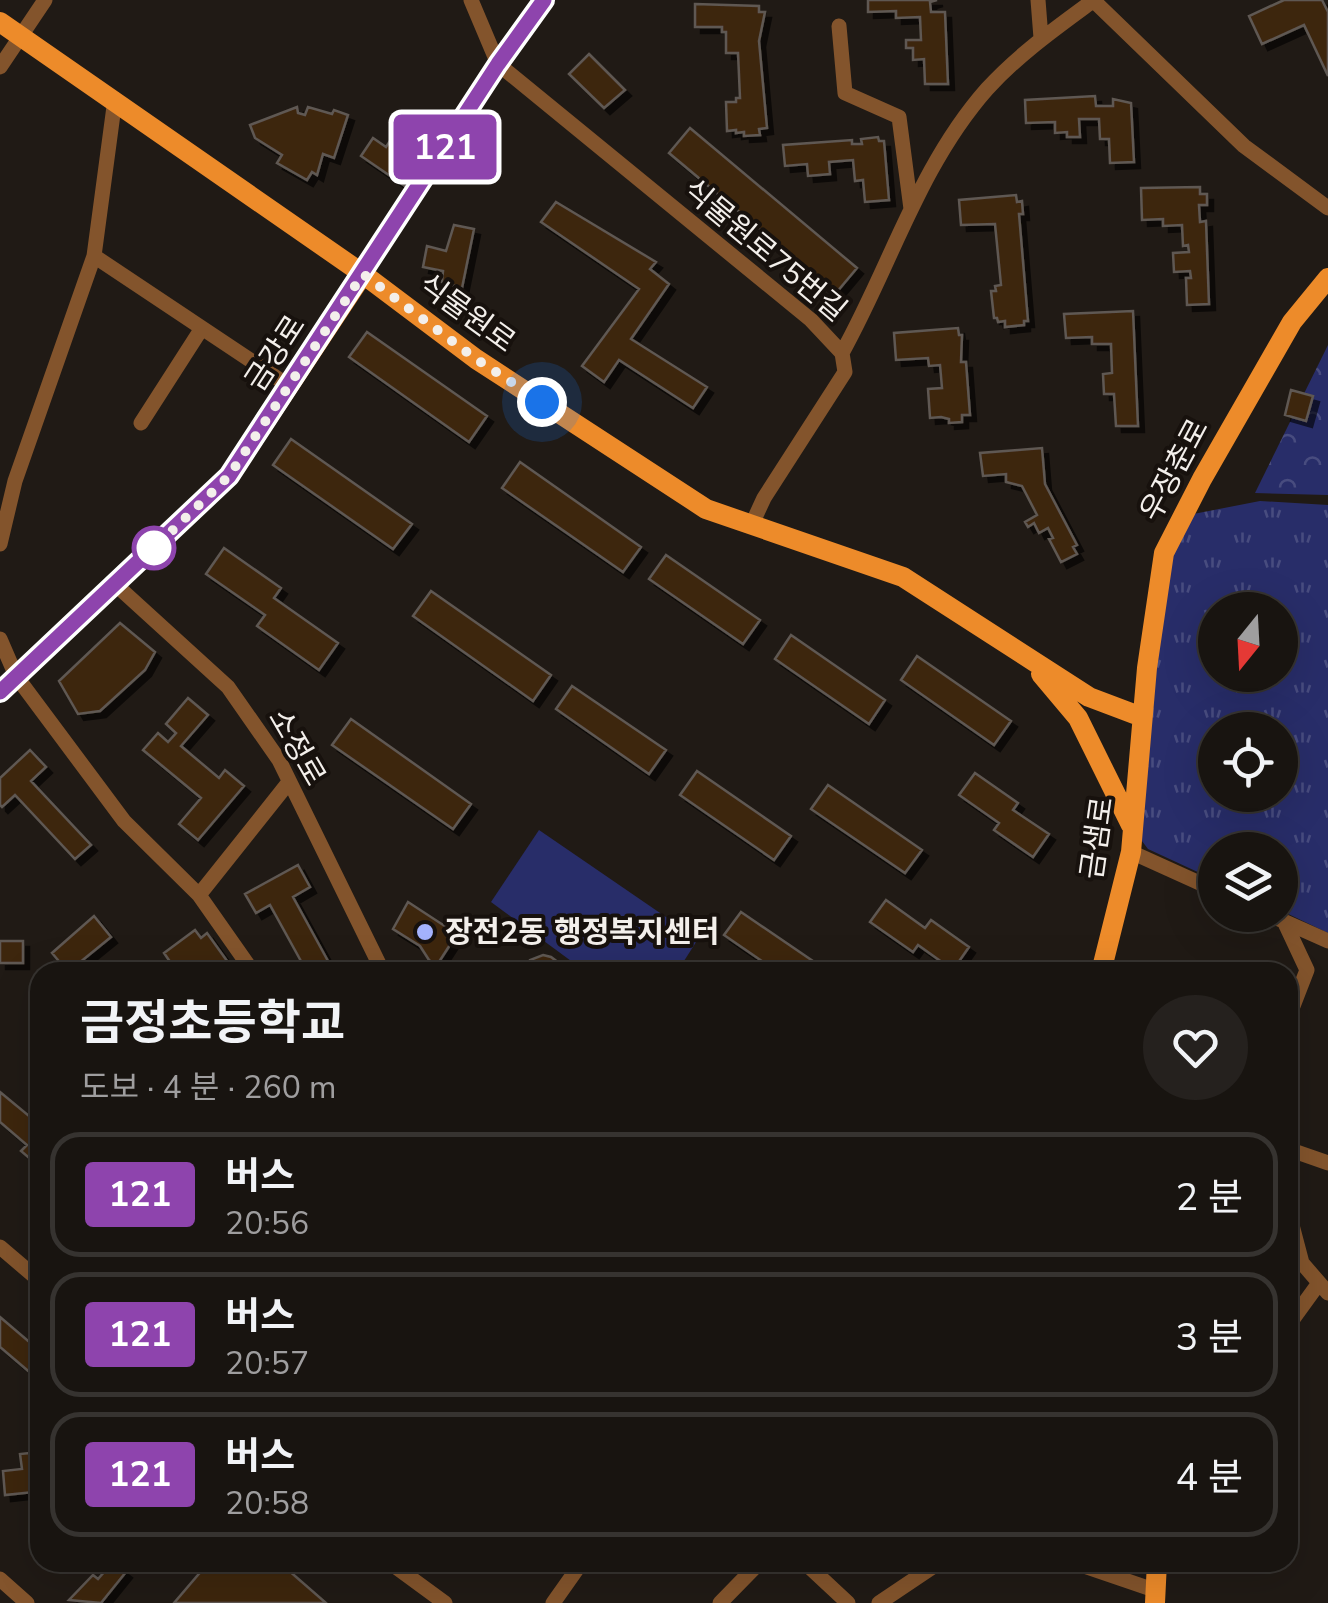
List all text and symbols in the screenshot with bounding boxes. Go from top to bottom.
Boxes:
line badge: 121 [388,114,502,180]
text: 121 [413,124,477,171]
street label: 식물원로75번길 [674,170,855,331]
street label: 식물원로 [410,264,523,362]
street label: 금강로 [236,307,315,399]
your location [517,377,567,427]
street label: 우장춘로 [1130,412,1218,529]
unlabelled marker [133,527,175,569]
north arrow [1198,592,1298,692]
map controls [1198,592,1298,932]
street label: 소정로 [258,701,335,793]
button: locate [1198,712,1298,812]
street label: 금샘로 [1071,794,1124,882]
button: layers [1198,832,1298,932]
place label: 장전2동 행정복지센터 [445,912,720,953]
marker: 장전2동 행정복지센터 [414,921,436,943]
text: 금정초등학교 [80,990,345,1056]
button: heart [1143,995,1248,1100]
text: 도보 · 4 분 · 260 m [80,1066,336,1109]
text: 버스 [225,1151,295,1202]
text: 121 [108,1171,172,1218]
text: 2 분 [1175,1172,1243,1223]
text: 20:56 [225,1202,309,1245]
text: 버스 [225,1291,295,1342]
text: 121 [108,1311,172,1358]
text: 3 분 [1175,1312,1243,1363]
text: 20:57 [225,1342,309,1385]
text: 버스 [225,1431,295,1482]
text: 121 [108,1451,172,1498]
text: 4 분 [1175,1452,1243,1503]
text: 20:58 [225,1482,309,1525]

